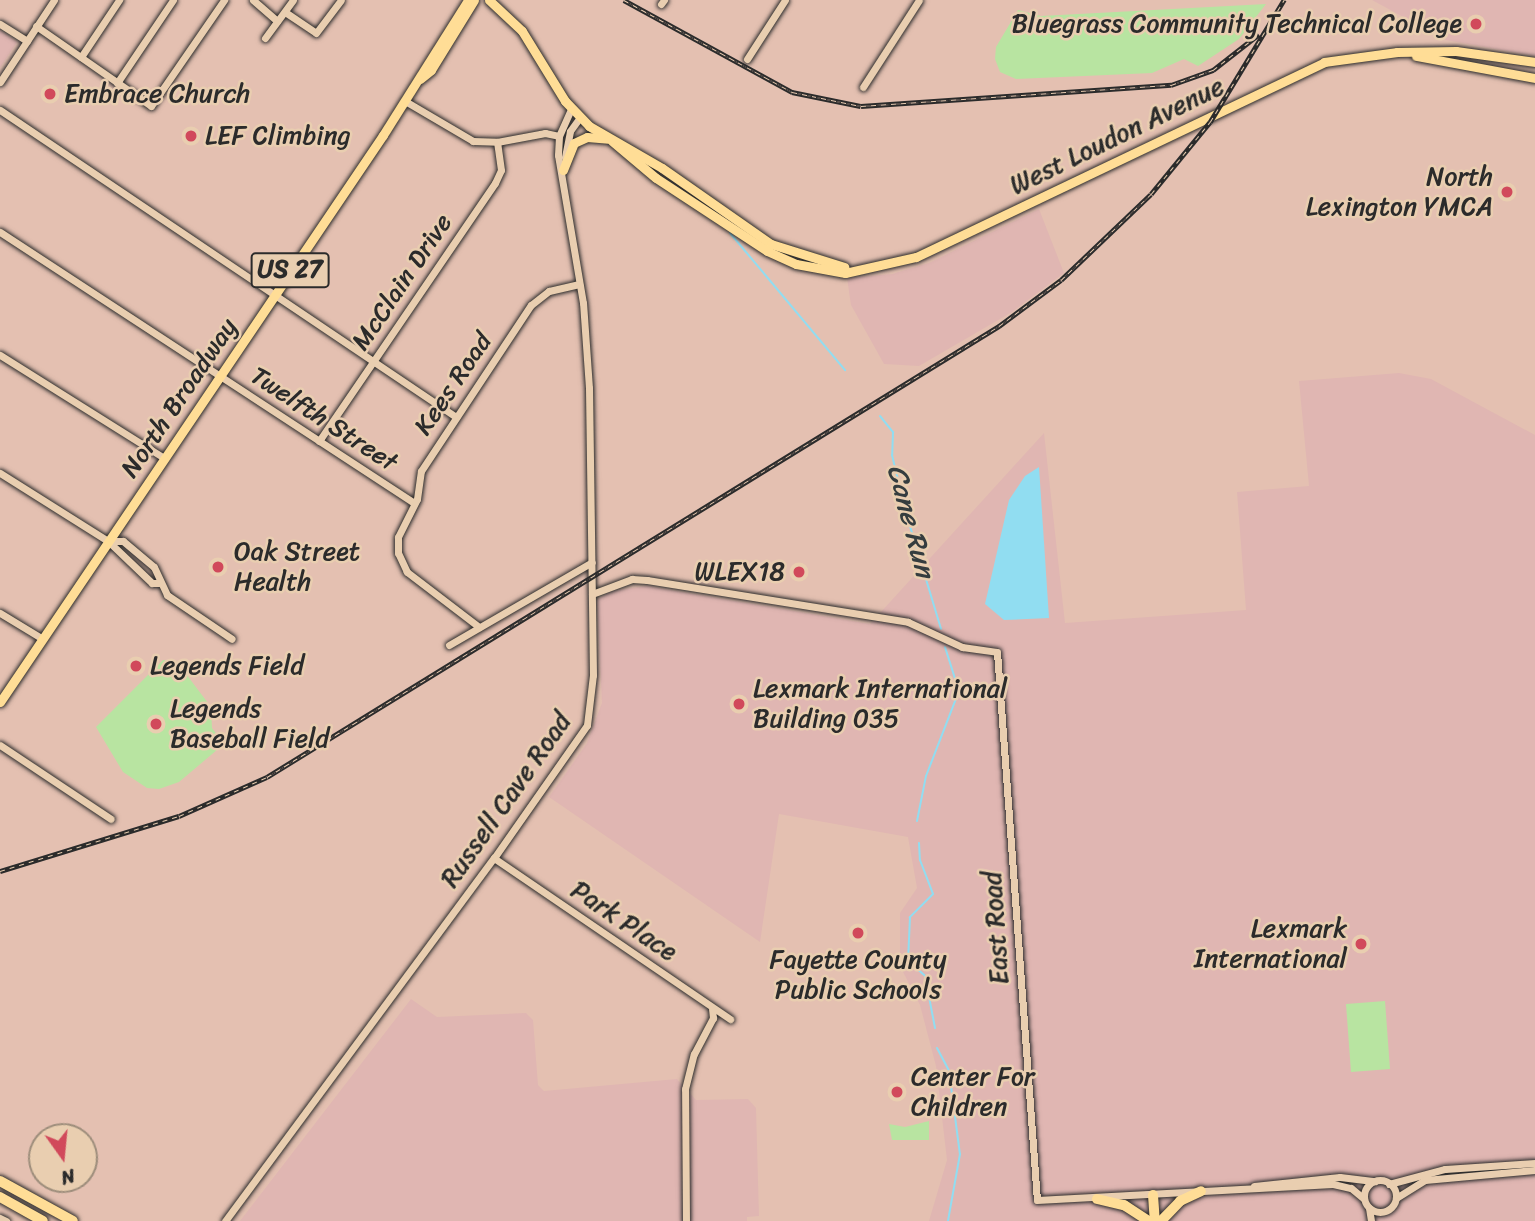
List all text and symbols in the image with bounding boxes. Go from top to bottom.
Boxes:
place label: Bluegrass Community Technical College [1010,8,1462,40]
marker: Bluegrass Community Technical College [1468,16,1484,32]
street label: West Loudon Avenue [1005,71,1229,201]
place label: Embrace Church [64,78,250,110]
marker: Embrace Church [42,86,58,102]
place label: LEF Climbing [205,120,351,152]
marker: LEF Climbing [183,128,199,144]
place label: North Lexington YMCA [1306,161,1493,222]
marker: North Lexington YMCA [1499,184,1515,200]
street label: McClain Drive [345,208,459,356]
road number: US 27 [250,249,330,290]
street label: North Broadway [114,313,244,483]
street label: Kees Road [407,327,499,441]
street label: Twelfth Street [245,360,403,478]
water label: Cane Run [880,461,942,581]
place label: Oak Street Health [234,536,360,598]
place label: WLEX18 [695,556,785,588]
marker: Oak Street Health [208,557,228,577]
marker: WLEX18 [791,564,807,580]
place label: Legends Field [150,650,304,682]
marker: Legends Field [128,658,144,674]
place label: Lexmark International Building 035 [753,673,1009,734]
place label: Legends Baseball Field [170,693,329,754]
marker: Lexmark International Building 035 [731,696,747,712]
street label: Russell Cave Road [434,707,578,893]
marker: Legends Baseball Field [148,716,164,732]
street label: East Road [976,870,1016,986]
street label: Park Place [564,874,684,968]
place label: Lexmark International [1194,913,1347,974]
marker: Fayette County Public Schools [850,925,866,941]
marker: Lexmark International [1353,936,1369,952]
place label: Fayette County Public Schools [770,944,946,1006]
place label: Center For Children [911,1061,1035,1122]
marker: Center For Children [889,1084,905,1100]
north arrow [28,1123,98,1193]
text: N [57,1159,79,1194]

